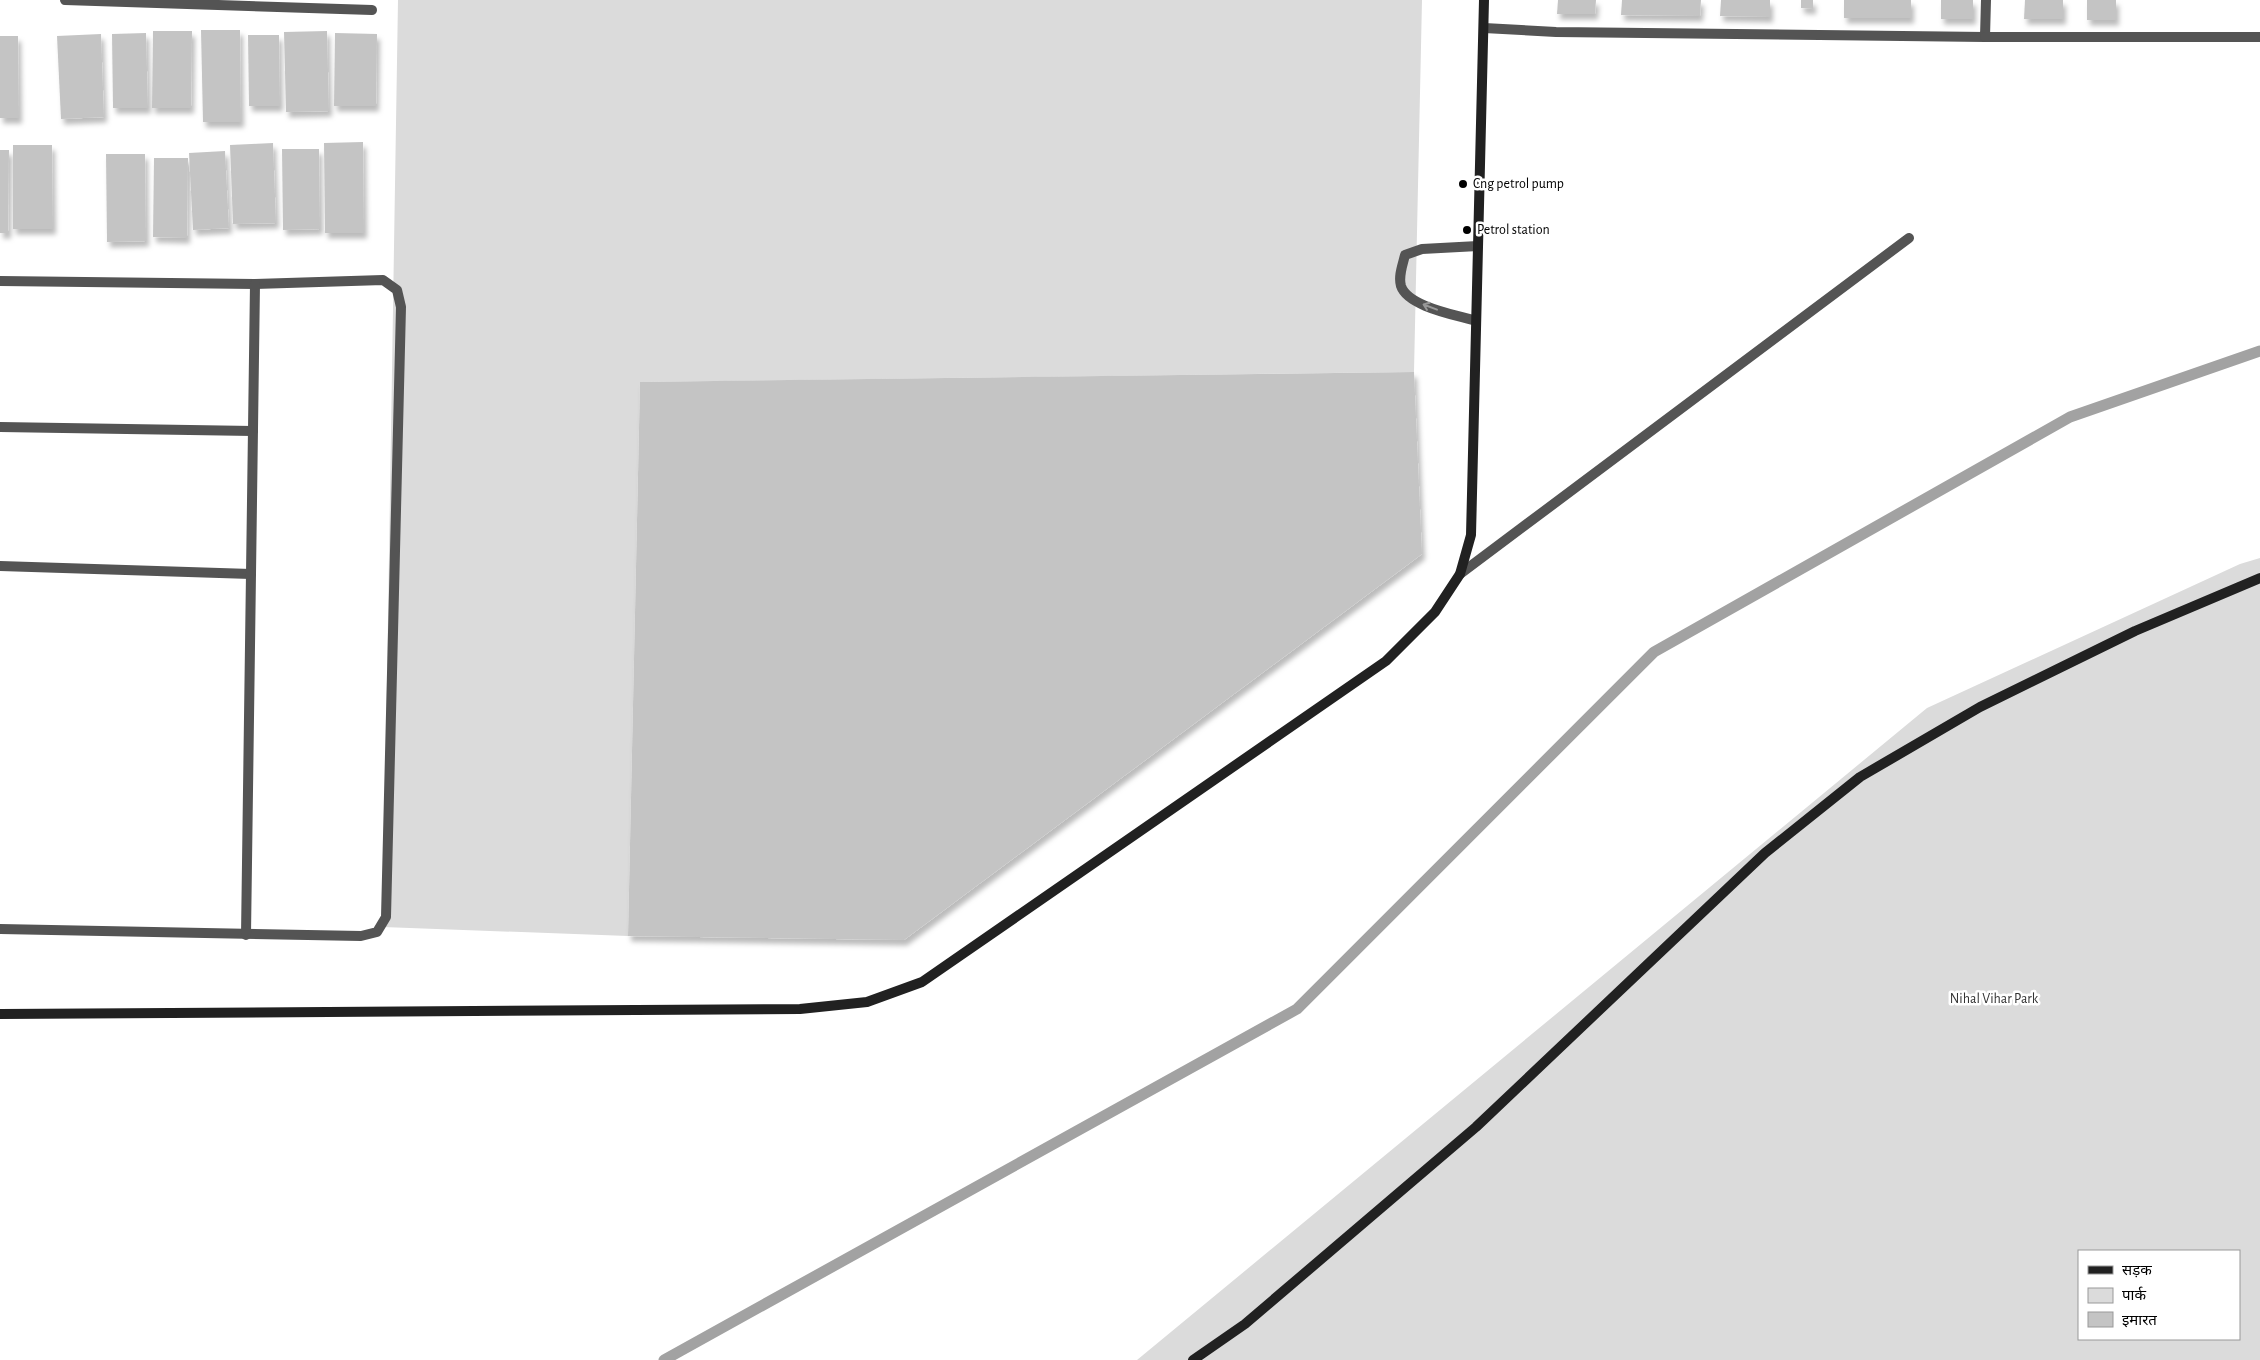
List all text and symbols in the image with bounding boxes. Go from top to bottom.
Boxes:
place label: Cng petrol pump [1473,177,1564,191]
marker: Cng petrol pump [1457,178,1469,190]
place label: Petrol station [1477,223,1550,237]
marker: Petrol station [1461,224,1473,236]
one-way arrow [1423,302,1438,311]
park label: Nihal Vihar Park [1950,992,2039,1006]
legend [2078,1250,2240,1340]
text: सड़क [2122,1263,2152,1278]
text: पार्क [2122,1286,2146,1303]
text: इमारत [2122,1313,2157,1328]

